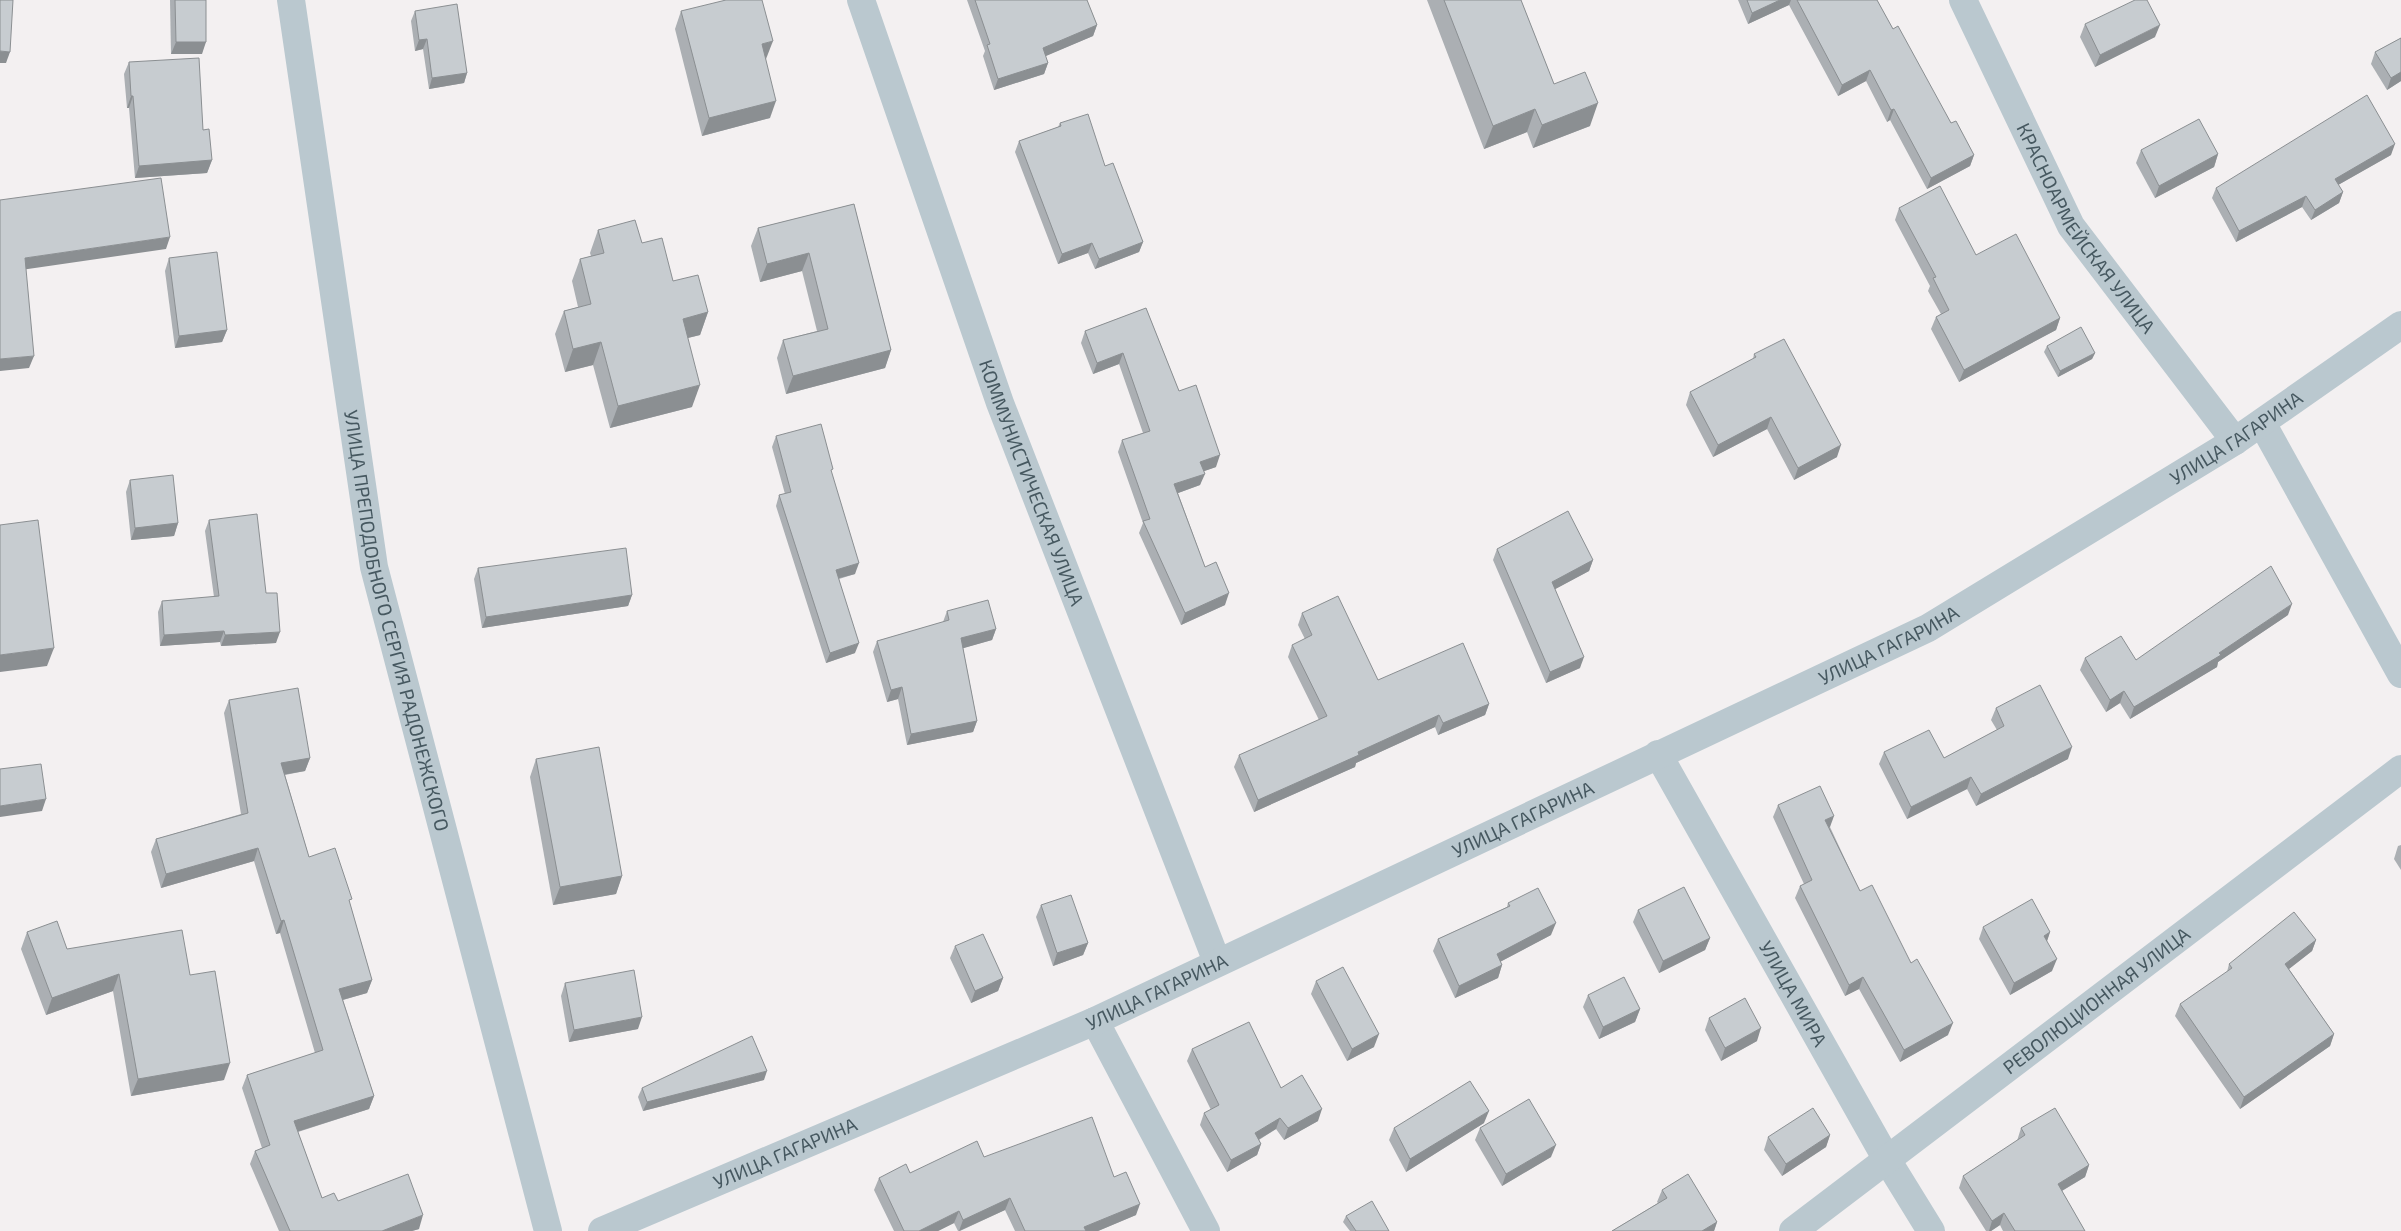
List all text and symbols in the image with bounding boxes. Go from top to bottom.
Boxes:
street label: КРАСНОАРМЕЙСКАЯ УЛИЦА [2012,119,2161,338]
street label: КОММУНИСТИЧЕСКАЯ УЛИЦА [975,356,1090,609]
street label: УЛИЦА ГАГАРИНА [2165,386,2307,489]
street label: УЛИЦА ПРЕПОДОБНОГО СЕРГИЯ РАДОНЕЖСКОГО [340,408,455,833]
street label: УЛИЦА ГАГАРИНА [1815,600,1963,689]
street label: УЛИЦА ГАГАРИНА [1448,775,1597,862]
street label: РЕВОЛЮЦИОННАЯ УЛИЦА [1998,922,2194,1078]
street label: УЛИЦА МИРА [1755,936,1833,1050]
street label: УЛИЦА ГАГАРИНА [1082,948,1231,1035]
street label: УЛИЦА ГАГАРИНА [710,1112,860,1193]

